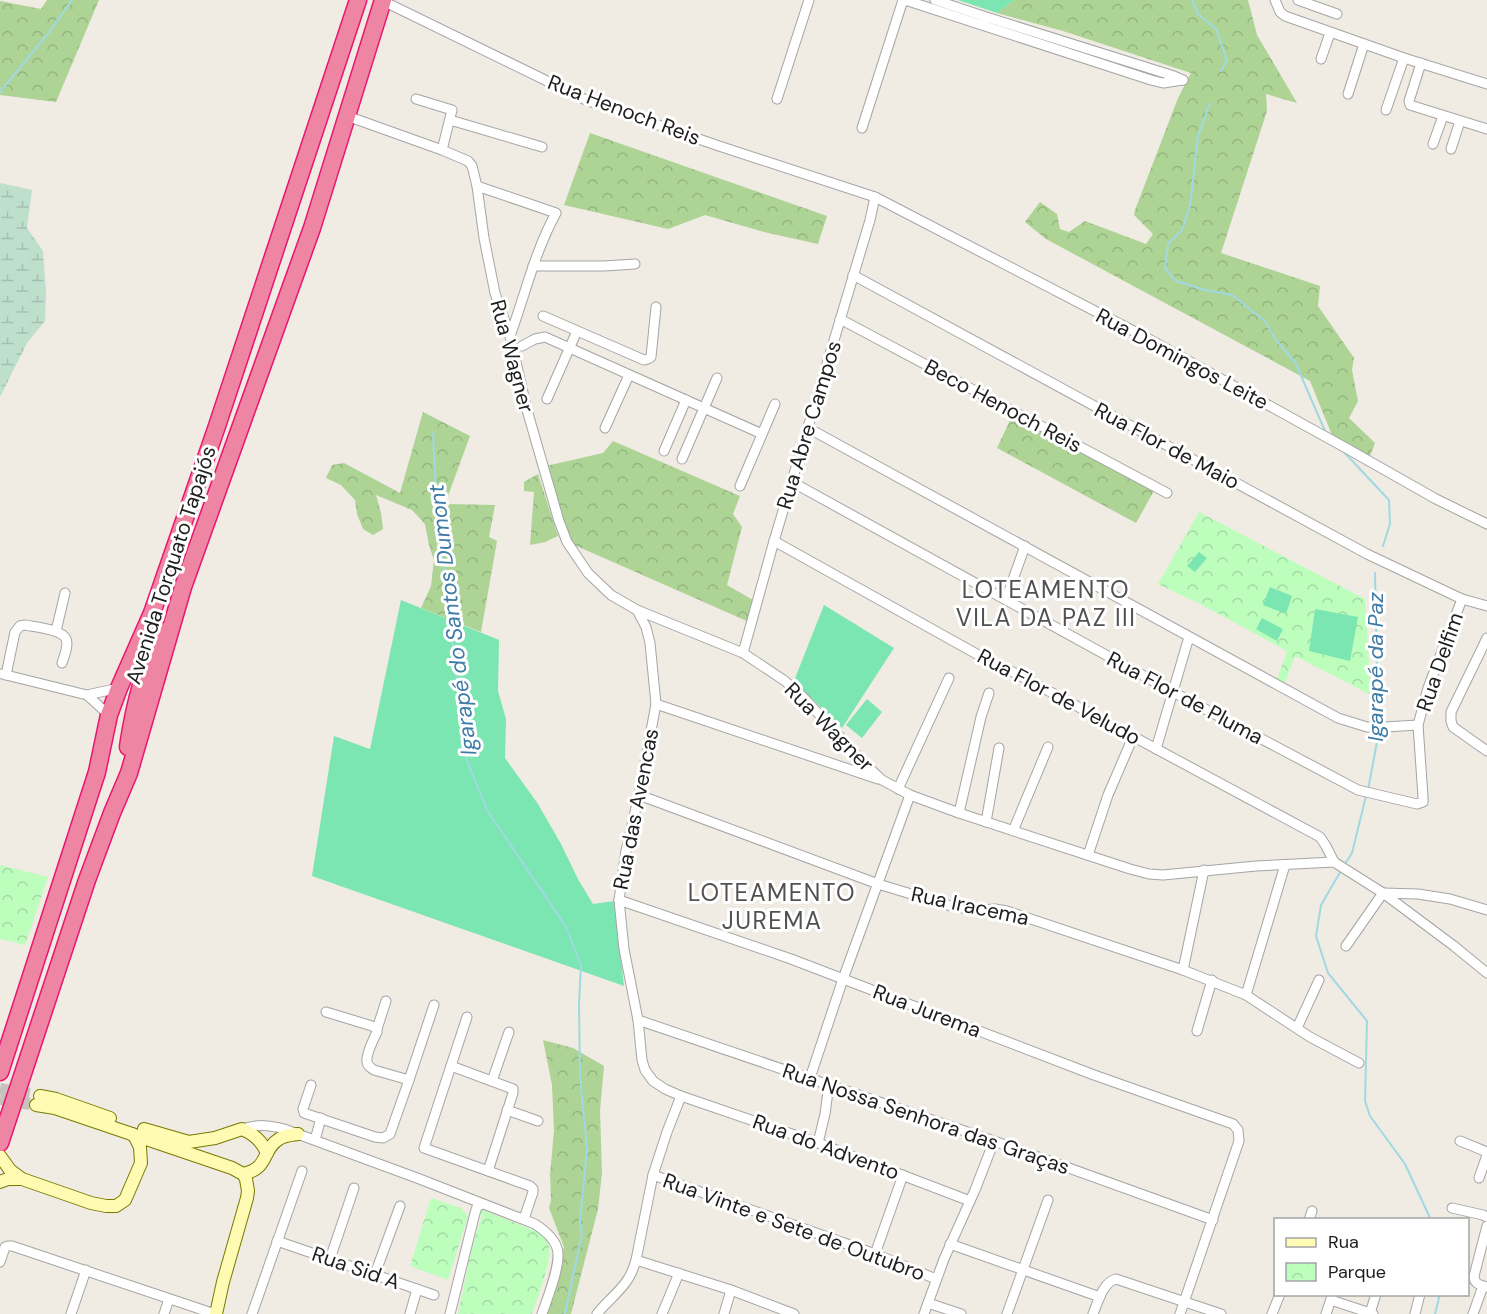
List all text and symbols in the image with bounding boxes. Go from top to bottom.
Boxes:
street label: Rua Henoch Reis [544,68,704,152]
street label: Rua Wagner [484,296,541,416]
street label: Rua Domingos Leite [1091,302,1273,416]
street label: Rua Abre Campos [770,337,848,513]
street label: Beco Henoch Reis [919,353,1087,459]
street label: Rua Flor de Maio [1090,396,1244,496]
street label: Avenida Torquato Tapajós [119,442,223,688]
water label: Igarapé do Santos Dumont [421,482,484,757]
district label: LOTEAMENTO VILA DA PAZ III [956,574,1136,633]
water label: Igarapé da Paz [1361,591,1390,742]
street label: Rua Delfim [1410,609,1470,715]
street label: Rua Flor de Veludo [973,642,1145,752]
street label: Rua Flor de Pluma [1102,645,1268,751]
street label: Rua Wagner [778,676,880,778]
street label: Rua das Avencas [607,726,665,892]
district label: LOTEAMENTO JUREMA [688,877,856,936]
street label: Rua Iracema [909,880,1031,932]
street label: Rua Jurema [869,978,985,1044]
street label: Rua Nossa Senhora das Graças [779,1057,1073,1181]
street label: Rua do Advento [749,1107,903,1187]
street label: Rua Vinte e Sete de Outubro [659,1166,929,1288]
legend [1274,1218,1469,1296]
text: Rua [1328,1230,1359,1254]
street label: Rua Sid A [308,1240,404,1296]
text: Parque [1328,1260,1386,1284]

